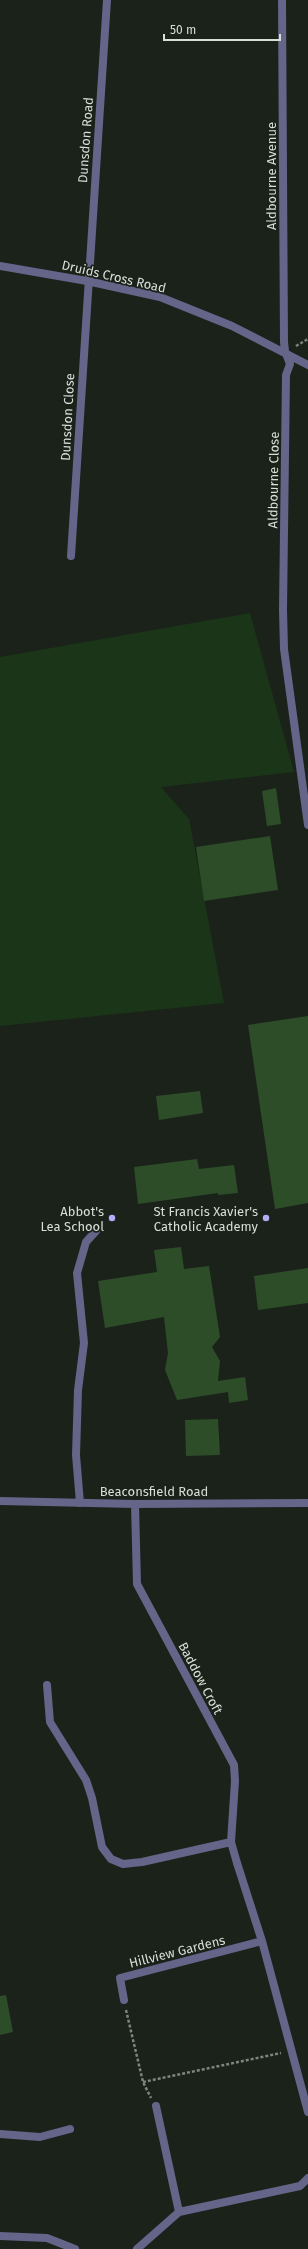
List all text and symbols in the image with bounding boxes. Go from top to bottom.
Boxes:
scale bar [164,16,280,42]
text: 50 m [170,23,196,37]
street label: Dunsdon Road [75,97,96,183]
street label: Aldbourne Avenue [264,122,279,230]
street label: Druids Cross Road [60,257,168,296]
street label: Dunsdon Close [58,373,77,461]
street label: Aldbourne Close [265,432,282,528]
place label: Abbot's Lea School [40,1204,104,1234]
place label: St Francis Xavier's Catholic Academy [153,1204,259,1234]
marker: Abbot's Lea School [107,1213,117,1223]
marker: St Francis Xavier's Catholic Academy [261,1213,271,1223]
street label: Beaconsfield Road [100,1484,208,1499]
street label: Baddow Croft [175,1640,226,1717]
street label: Hillview Gardens [128,1932,227,1971]

